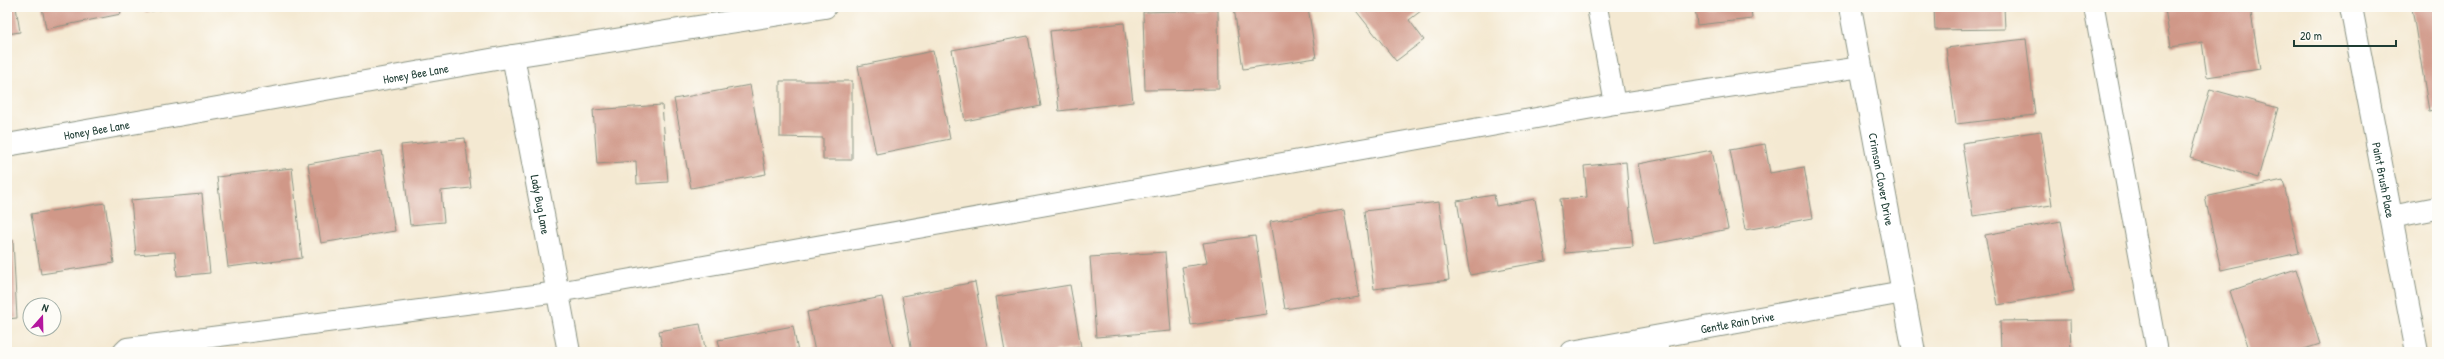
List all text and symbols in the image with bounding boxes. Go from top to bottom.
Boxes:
scale bar [2294,22,2396,48]
text: 20 m [2300,27,2322,44]
street label: Honey Bee Lane [382,59,450,87]
street label: Honey Bee Lane [62,115,131,143]
street label: Crimson Clover Drive [1865,131,1899,227]
street label: Paint Brush Place [2369,141,2400,219]
street label: Lady Bug Lane [527,173,555,236]
north arrow [22,297,62,337]
text: N [40,300,51,315]
street label: Gentle Rain Drive [1699,307,1776,337]

